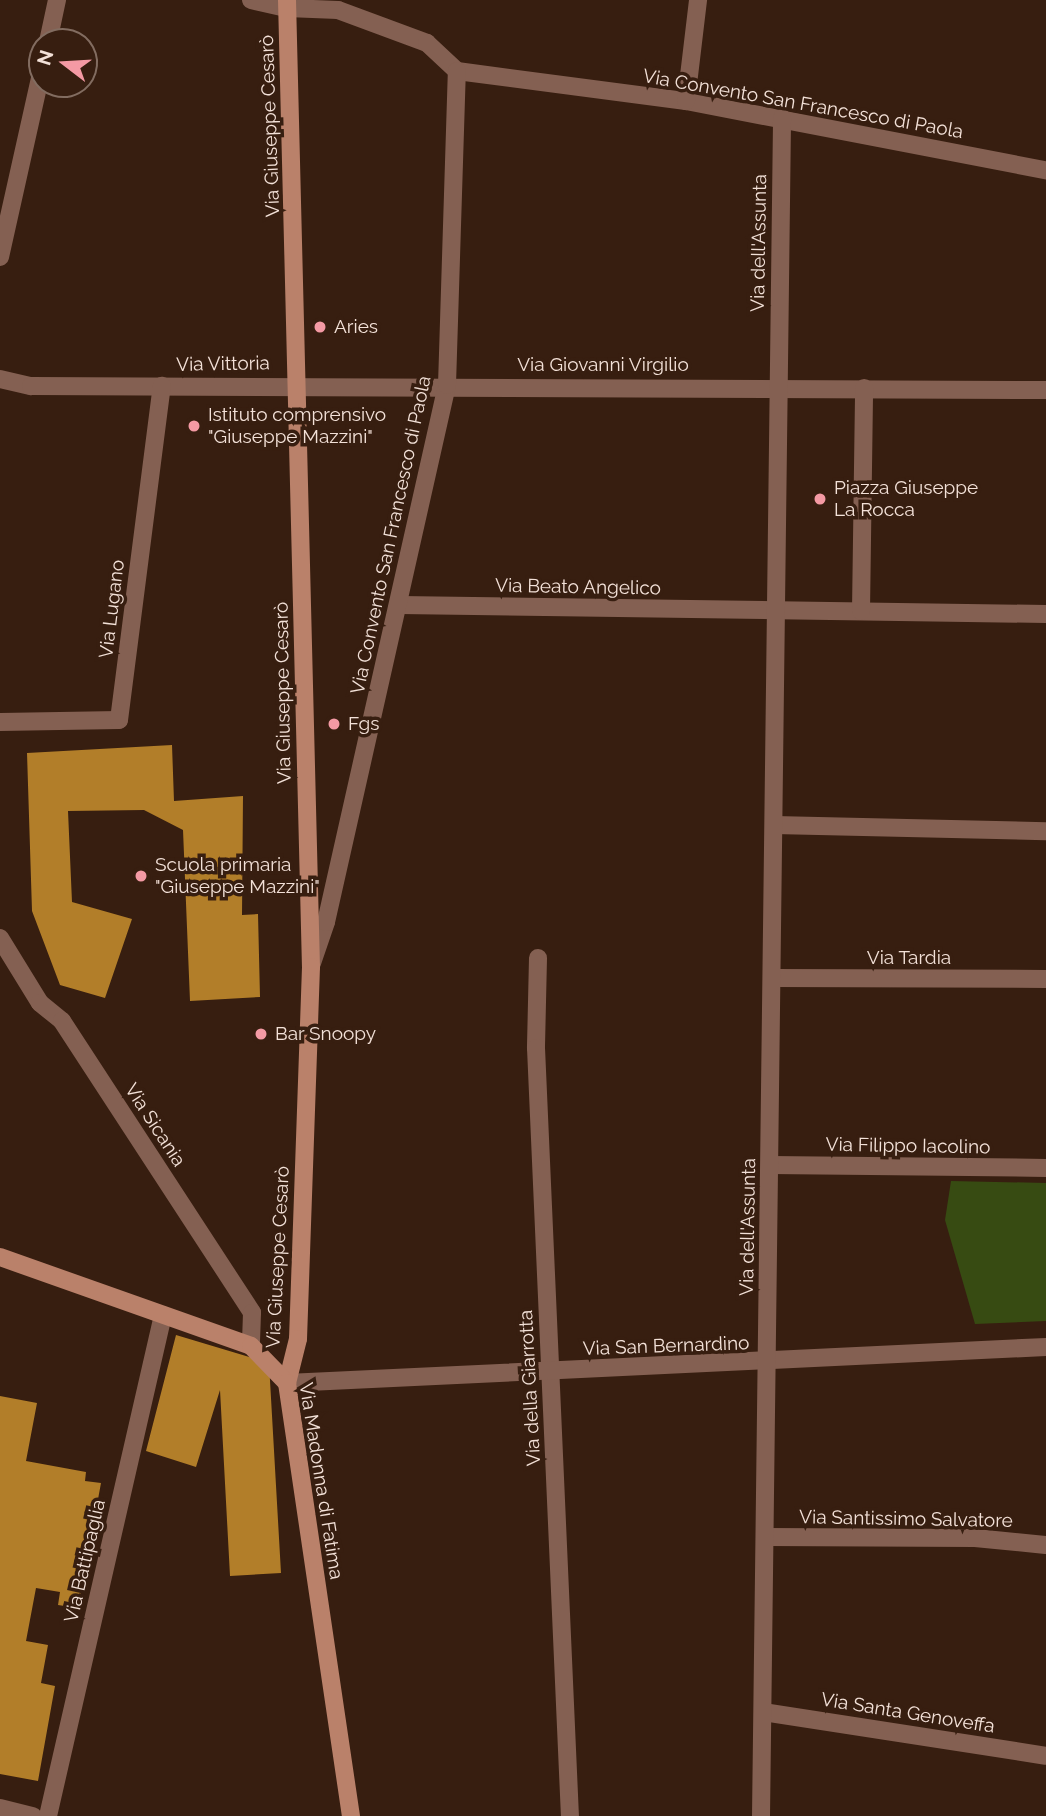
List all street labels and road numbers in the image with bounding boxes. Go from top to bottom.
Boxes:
street label: Via Giuseppe Cesarò [255,34,285,218]
street label: Via Convento San Francesco di Paola [641,65,965,143]
street label: Via dell'Assunta [746,174,772,312]
street label: Via Vittoria [176,352,270,376]
street label: Via Giovanni Virgilio [517,354,689,376]
street label: Via Convento San Francesco di Paola [346,374,436,696]
street label: Via Lugano [95,558,129,660]
street label: Via Beato Angelico [495,574,661,600]
street label: Via Giuseppe Cesarò [270,602,296,784]
street label: Via Tardia [867,947,951,969]
street label: Via Sicania [120,1079,190,1171]
street label: Via Filippo Iacolino [825,1133,991,1159]
street label: Via dell'Assunta [735,1158,761,1296]
street label: Via Giuseppe Cesarò [262,1165,294,1349]
street label: Via della Giarrotta [515,1309,545,1467]
street label: Via San Bernardino [582,1332,750,1360]
street label: Via Madonna di Fatima [294,1381,348,1581]
street label: Via Battipaglia [60,1497,110,1625]
street label: Via Santissimo Salvatore [799,1506,1013,1532]
street label: Via Santa Genoveffa [819,1688,997,1738]

